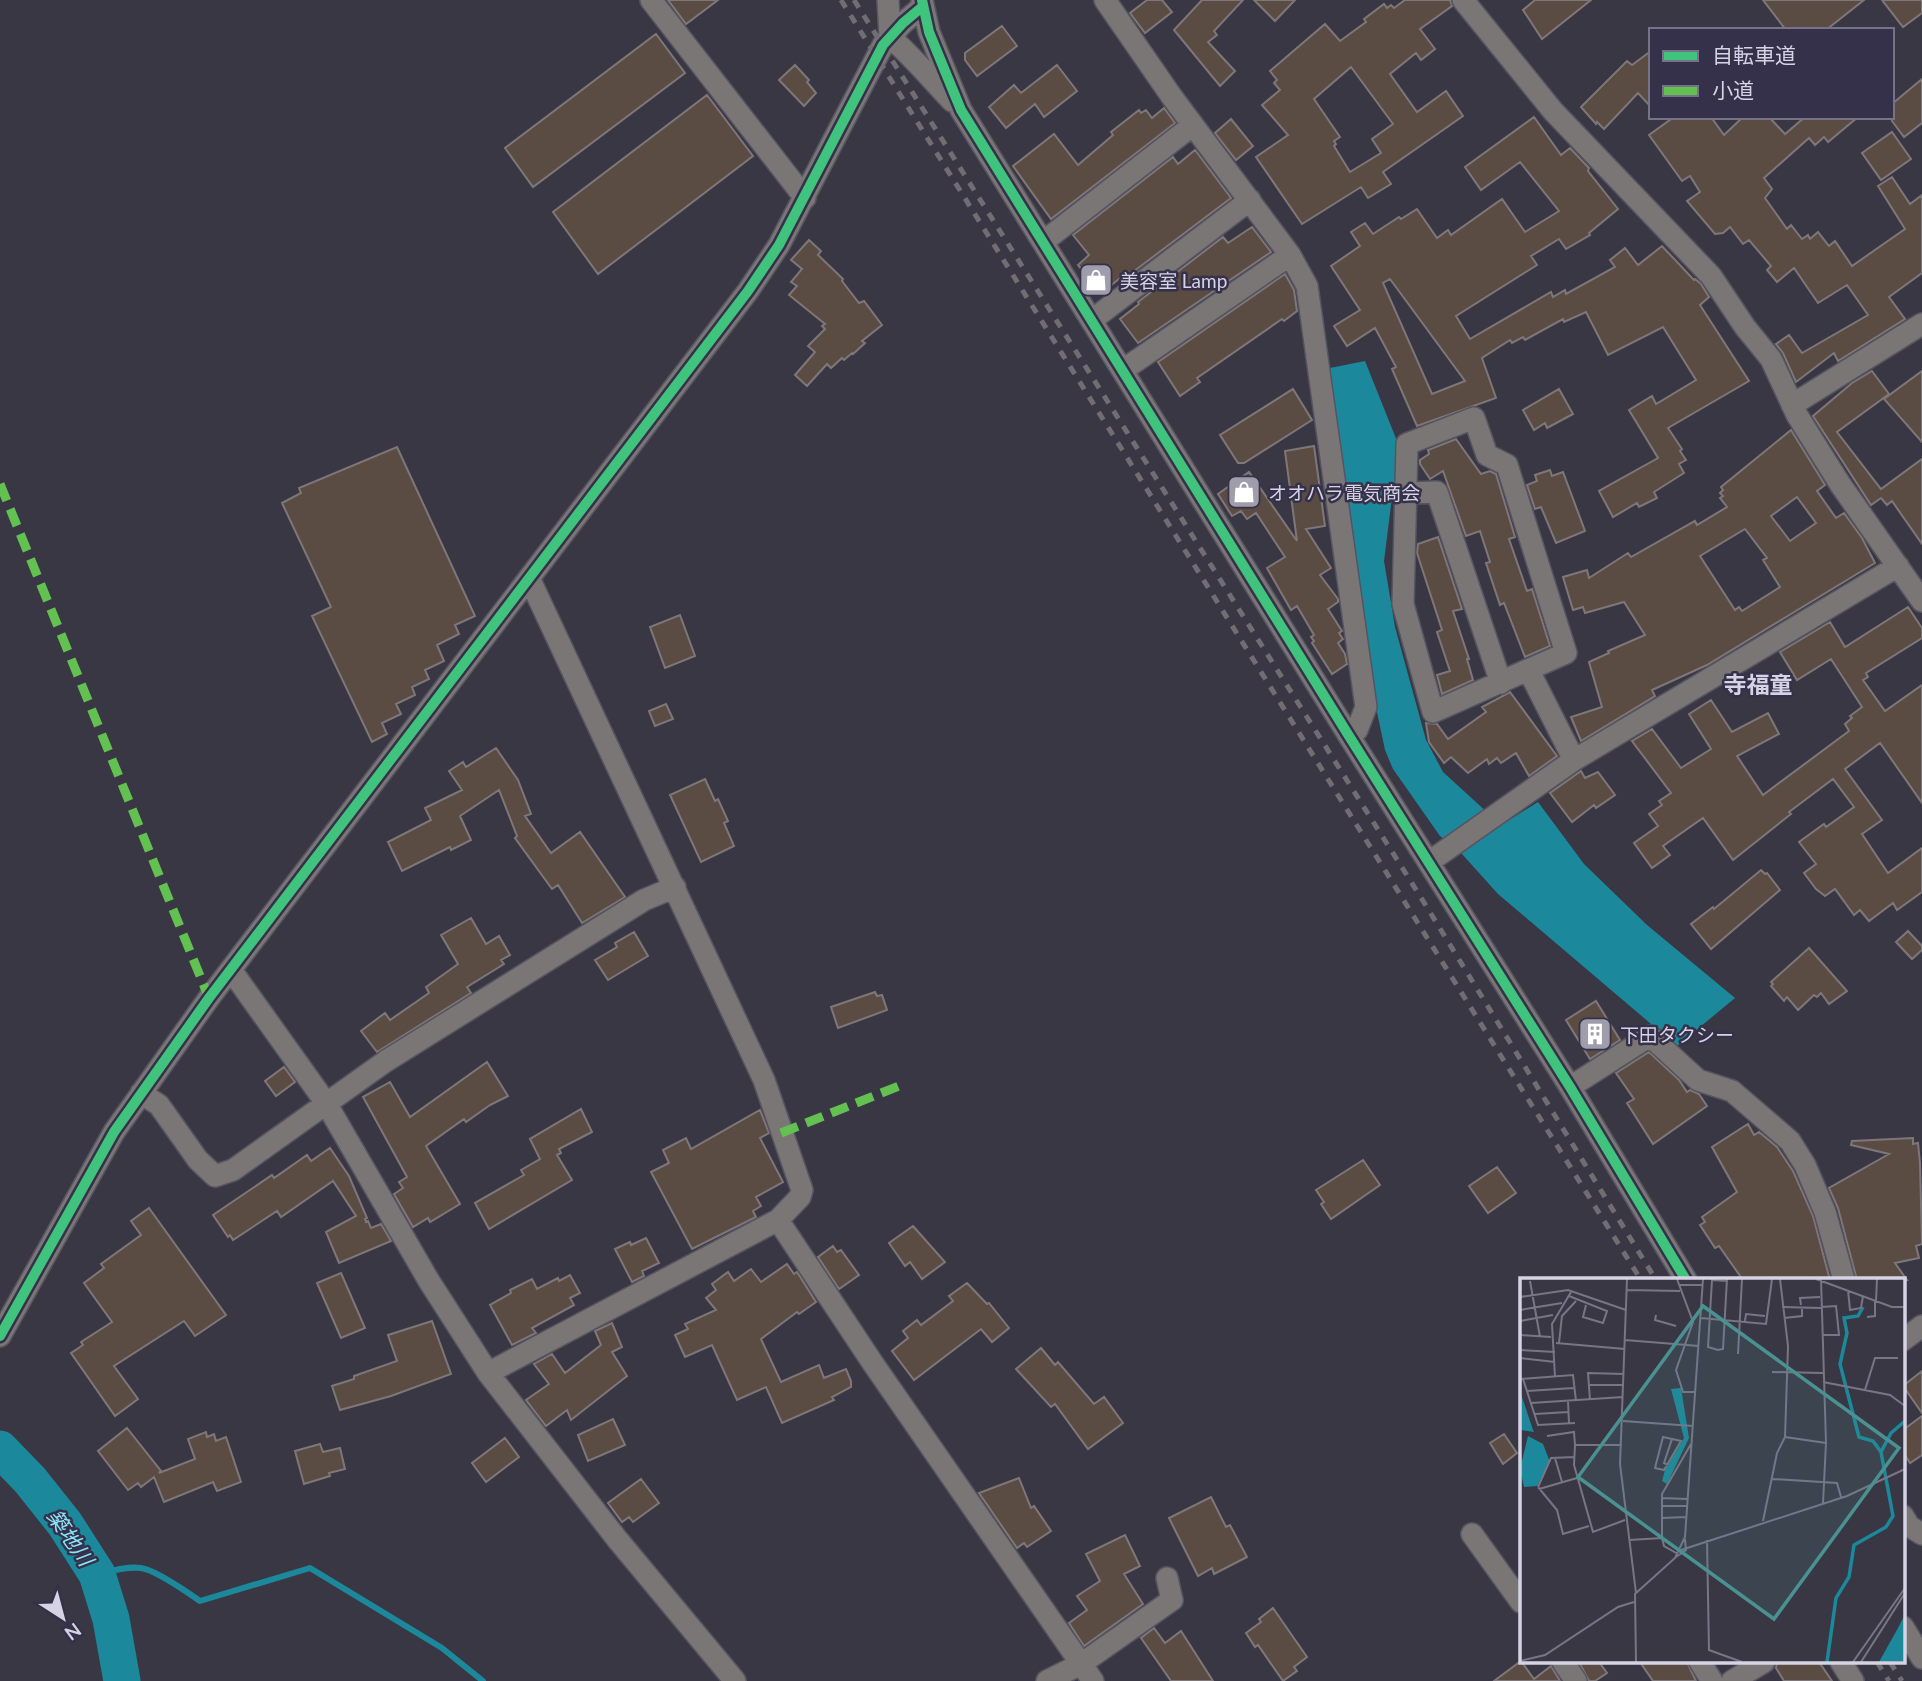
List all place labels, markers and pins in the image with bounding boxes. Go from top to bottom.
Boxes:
shop icon: 美容室 Lamp [1077,261,1115,299]
place label: 美容室 Lamp [1120,269,1227,292]
shop icon: オオハラ電気商会 [1225,473,1263,511]
place label: オオハラ電気商会 [1268,481,1420,504]
building icon: 下田タクシー [1576,1015,1614,1053]
place label: 下田タクシー [1620,1023,1734,1046]

